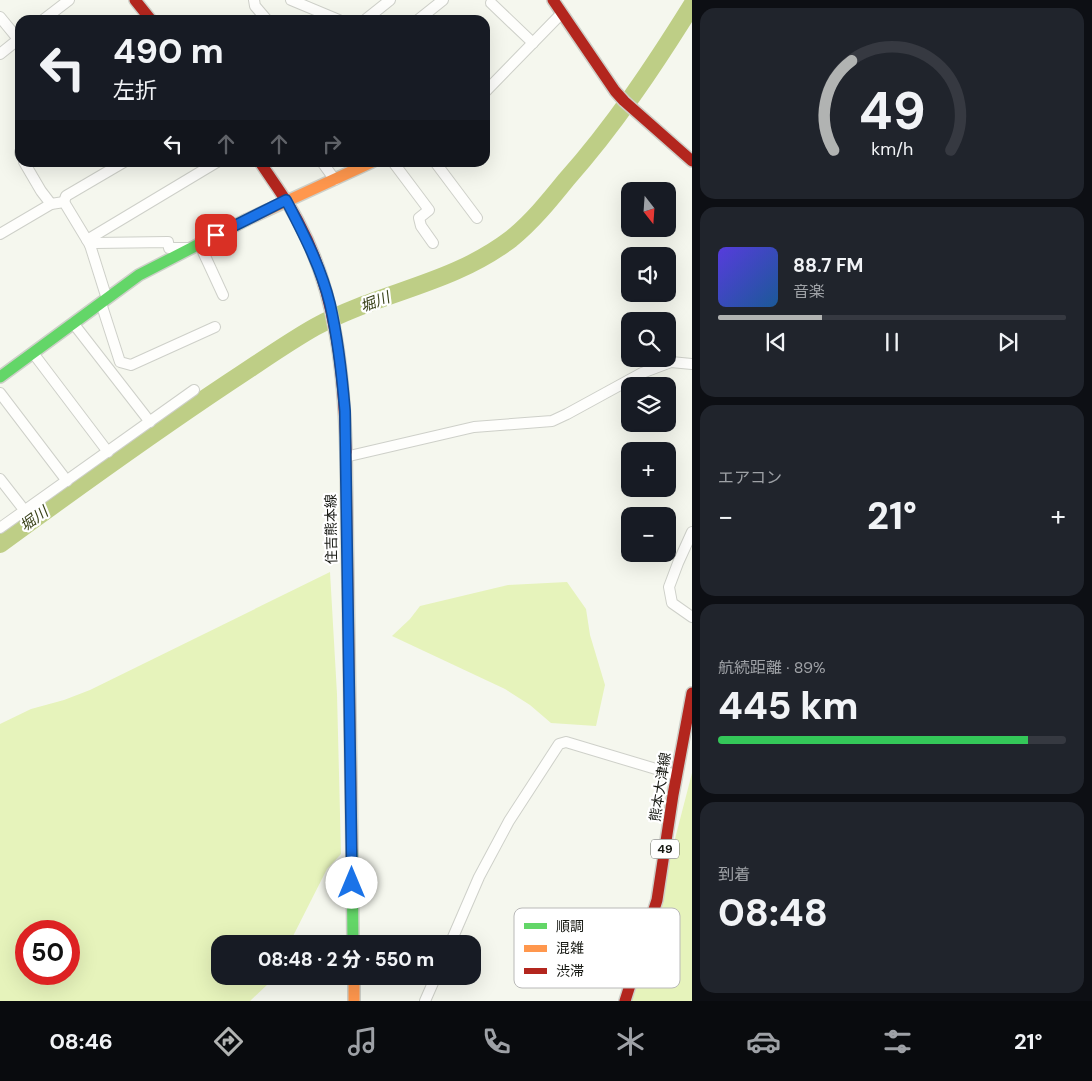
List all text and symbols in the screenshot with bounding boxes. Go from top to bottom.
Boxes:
text: 490 m [113,28,224,74]
icon: left [30,35,95,100]
text: 左折 [113,76,157,105]
text: 49 [859,77,925,145]
icon: left [159,130,187,158]
icon: ahead [212,130,240,158]
icon: ahead [265,130,293,158]
icon: right [318,130,346,158]
text: km/h [871,137,913,161]
north arrow [621,182,676,238]
map controls [621,182,676,562]
pin [195,214,237,256]
icon: arrive [202,221,230,249]
button: sound [621,247,676,302]
text: 88.7 FM [793,253,863,278]
text: 音楽 [793,281,825,302]
water label: 堀川 [357,287,394,317]
button: search [621,312,676,367]
icon: previous [762,328,790,356]
icon: pause [878,328,906,356]
icon: next [994,328,1022,356]
button: layers [621,377,676,432]
button: + [621,442,676,497]
text: エアコン [718,467,782,488]
text: 21° [867,491,917,541]
street label: 住吉熊本線 [321,494,341,564]
text: − [718,498,733,535]
text: + [1051,498,1066,535]
water label: 堀川 [16,501,54,536]
button: − [621,507,676,562]
text: 航続距離 · 89% [718,657,826,678]
text: 445 km [718,681,859,731]
street label: 熊本大津線 [646,751,674,823]
road number: 49 [651,840,679,859]
position arrow [325,856,377,908]
text: 到着 [718,864,750,885]
text: 08:48 [718,888,828,938]
legend [514,908,680,988]
text: 順調 [556,917,584,935]
speed limit sign: 50 [15,920,80,985]
text: 混雑 [556,939,584,957]
text: 08:48 · 2 分 · 550 m [258,947,434,972]
text: 渋滞 [556,962,584,980]
icon: directions [211,1024,246,1059]
icon: music [345,1024,380,1059]
icon: phone [479,1024,514,1059]
icon: climate [613,1024,648,1059]
icon: car [746,1024,781,1059]
icon: filters [880,1024,915,1059]
text: 08:46 [49,1027,113,1056]
text: 21° [1014,1027,1043,1056]

